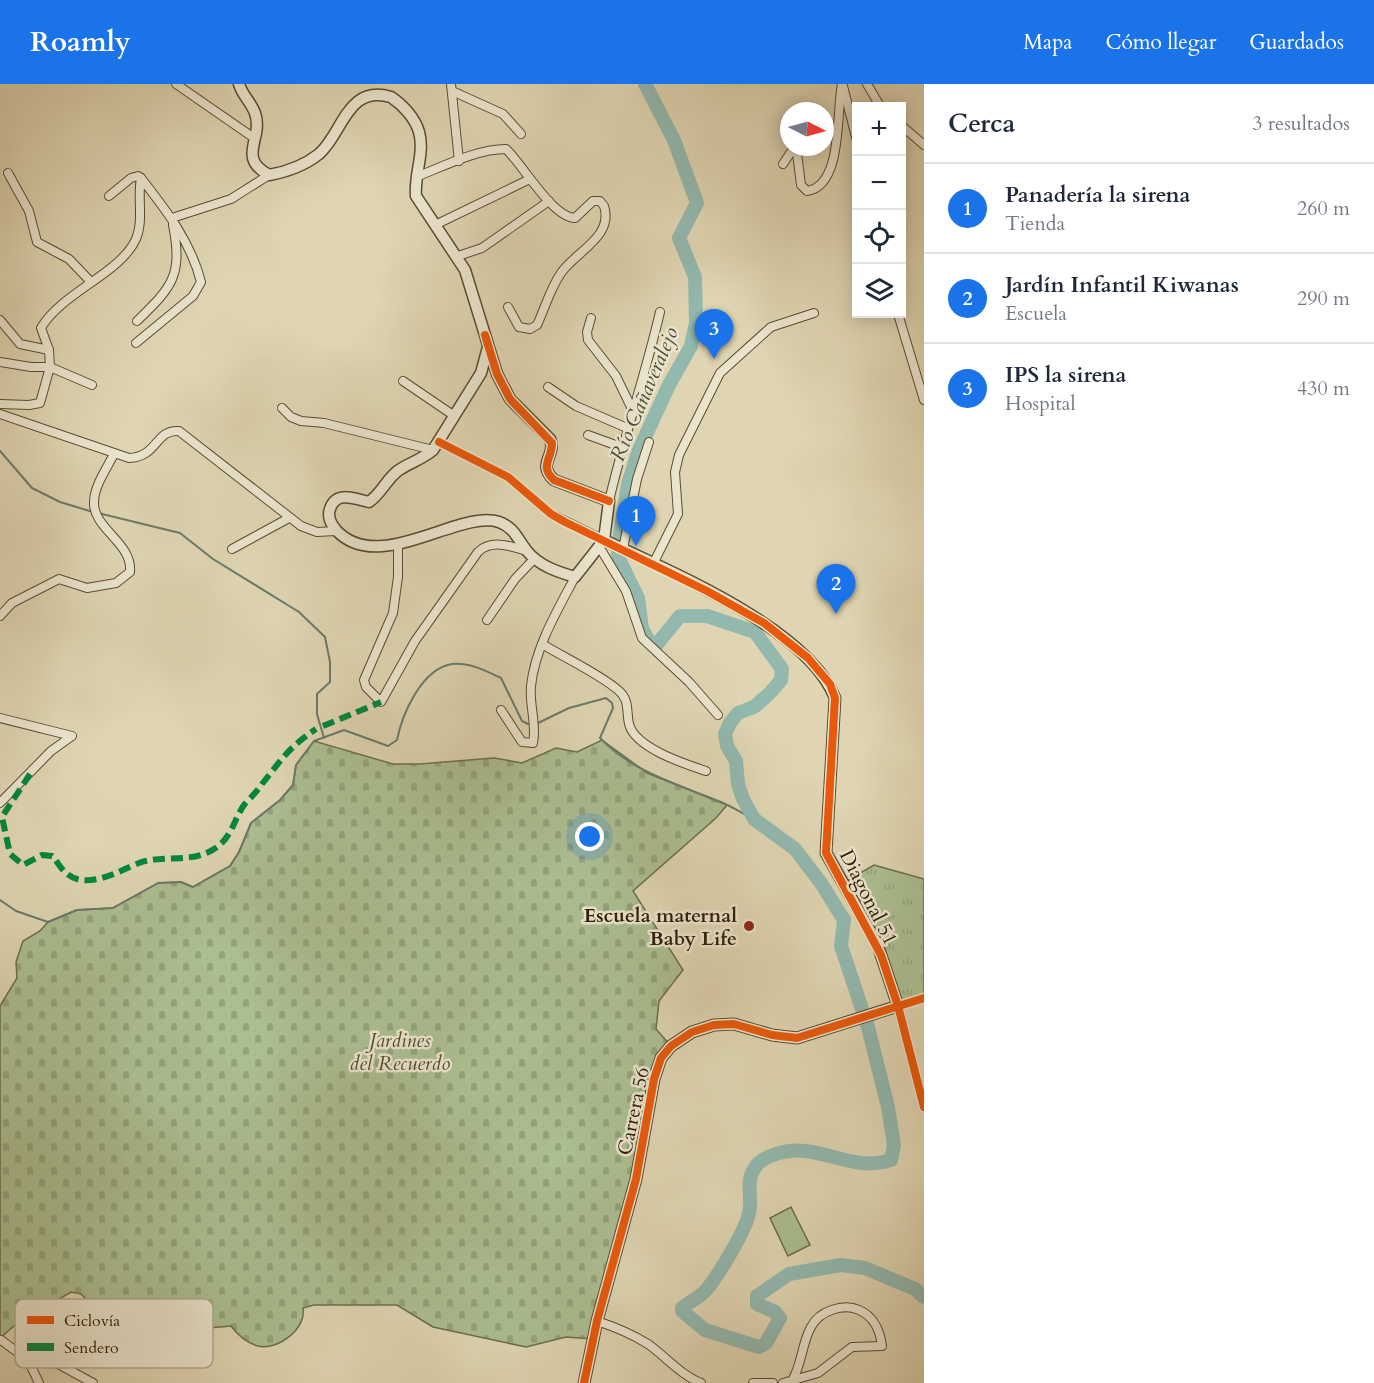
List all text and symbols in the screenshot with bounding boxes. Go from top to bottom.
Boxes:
text: Roamly [30,23,131,61]
text: Mapa [1023,28,1072,57]
text: Cómo llegar [1105,28,1216,57]
text: Guardados [1249,28,1344,57]
north arrow [780,102,834,156]
map controls [852,102,906,318]
button: + [852,102,906,156]
text: Cerca [948,106,1015,141]
text: 3 resultados [1252,110,1350,137]
button: − [852,156,906,210]
text: Panadería la sirena [1005,180,1191,210]
text: 1 [962,195,973,222]
text: 260 m [1297,195,1350,222]
button: locate [852,210,906,264]
text: Tienda [1005,210,1065,237]
button: layers [852,264,906,318]
text: Jardín Infantil Kiwanas [1005,270,1239,300]
text: 2 [962,285,973,312]
text: 290 m [1297,285,1350,312]
text: Escuela [1005,300,1067,327]
pin: 3 [694,310,734,359]
water label: Río Cañaveralejo [603,322,686,466]
text: IPS la sirena [1005,360,1127,390]
text: 3 [962,375,973,402]
text: 430 m [1297,375,1350,402]
text: Hospital [1005,390,1076,417]
pin: 1 [616,496,656,546]
pin: 2 [816,564,856,614]
your location [575,822,604,851]
street label: Diagonal 51 [833,845,904,949]
place label: Escuela maternal Baby Life [583,902,737,952]
marker: Escuela maternal Baby Life [742,919,756,933]
park label: Jardines del Recuerdo [350,1027,450,1077]
street label: Carrera 56 [611,1065,656,1158]
legend [15,1299,213,1368]
text: Ciclovía [64,1310,120,1332]
text: Sendero [64,1337,119,1359]

